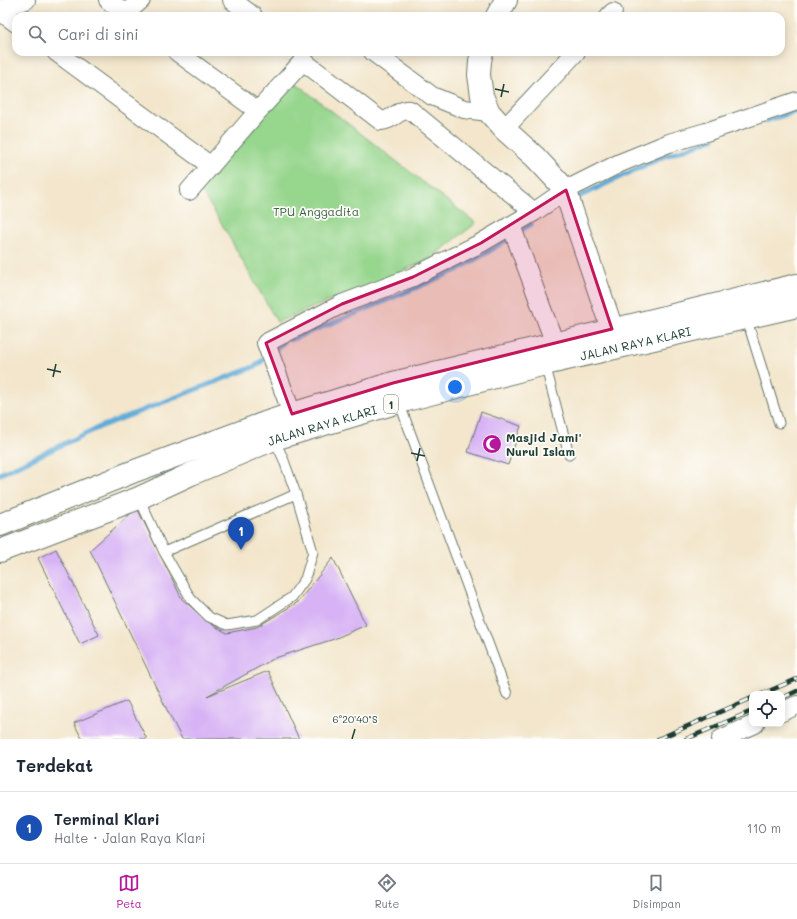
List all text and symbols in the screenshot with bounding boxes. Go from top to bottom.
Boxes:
search box [12,12,785,56]
icon: search [26,23,48,45]
text: Cari di sini [58,24,139,44]
park label: TPU Anggadita [273,203,359,219]
street label: JALAN RAYA KLARI [578,323,692,364]
your location [445,377,465,397]
road number: 1 [384,395,398,413]
street label: JALAN RAYA KLARI [265,401,378,449]
place label: Masjid Jami' Nurul Islam [506,429,582,459]
mosque icon: Masjid Jami' Nurul Islam [481,433,503,455]
pin: 1 [228,517,254,550]
map controls [749,691,785,727]
button: locate [749,691,785,727]
text: 6°20'40"S [332,712,378,726]
text: Terdekat [16,754,93,776]
text: Terminal Klari [54,809,160,829]
text: 1 [26,819,32,836]
text: 110 m [747,819,781,836]
text: Halte · Jalan Raya Klari [54,829,206,846]
tab: Peta [116,872,142,911]
tab: Rute [375,872,399,911]
tab: Disimpan [632,872,681,911]

